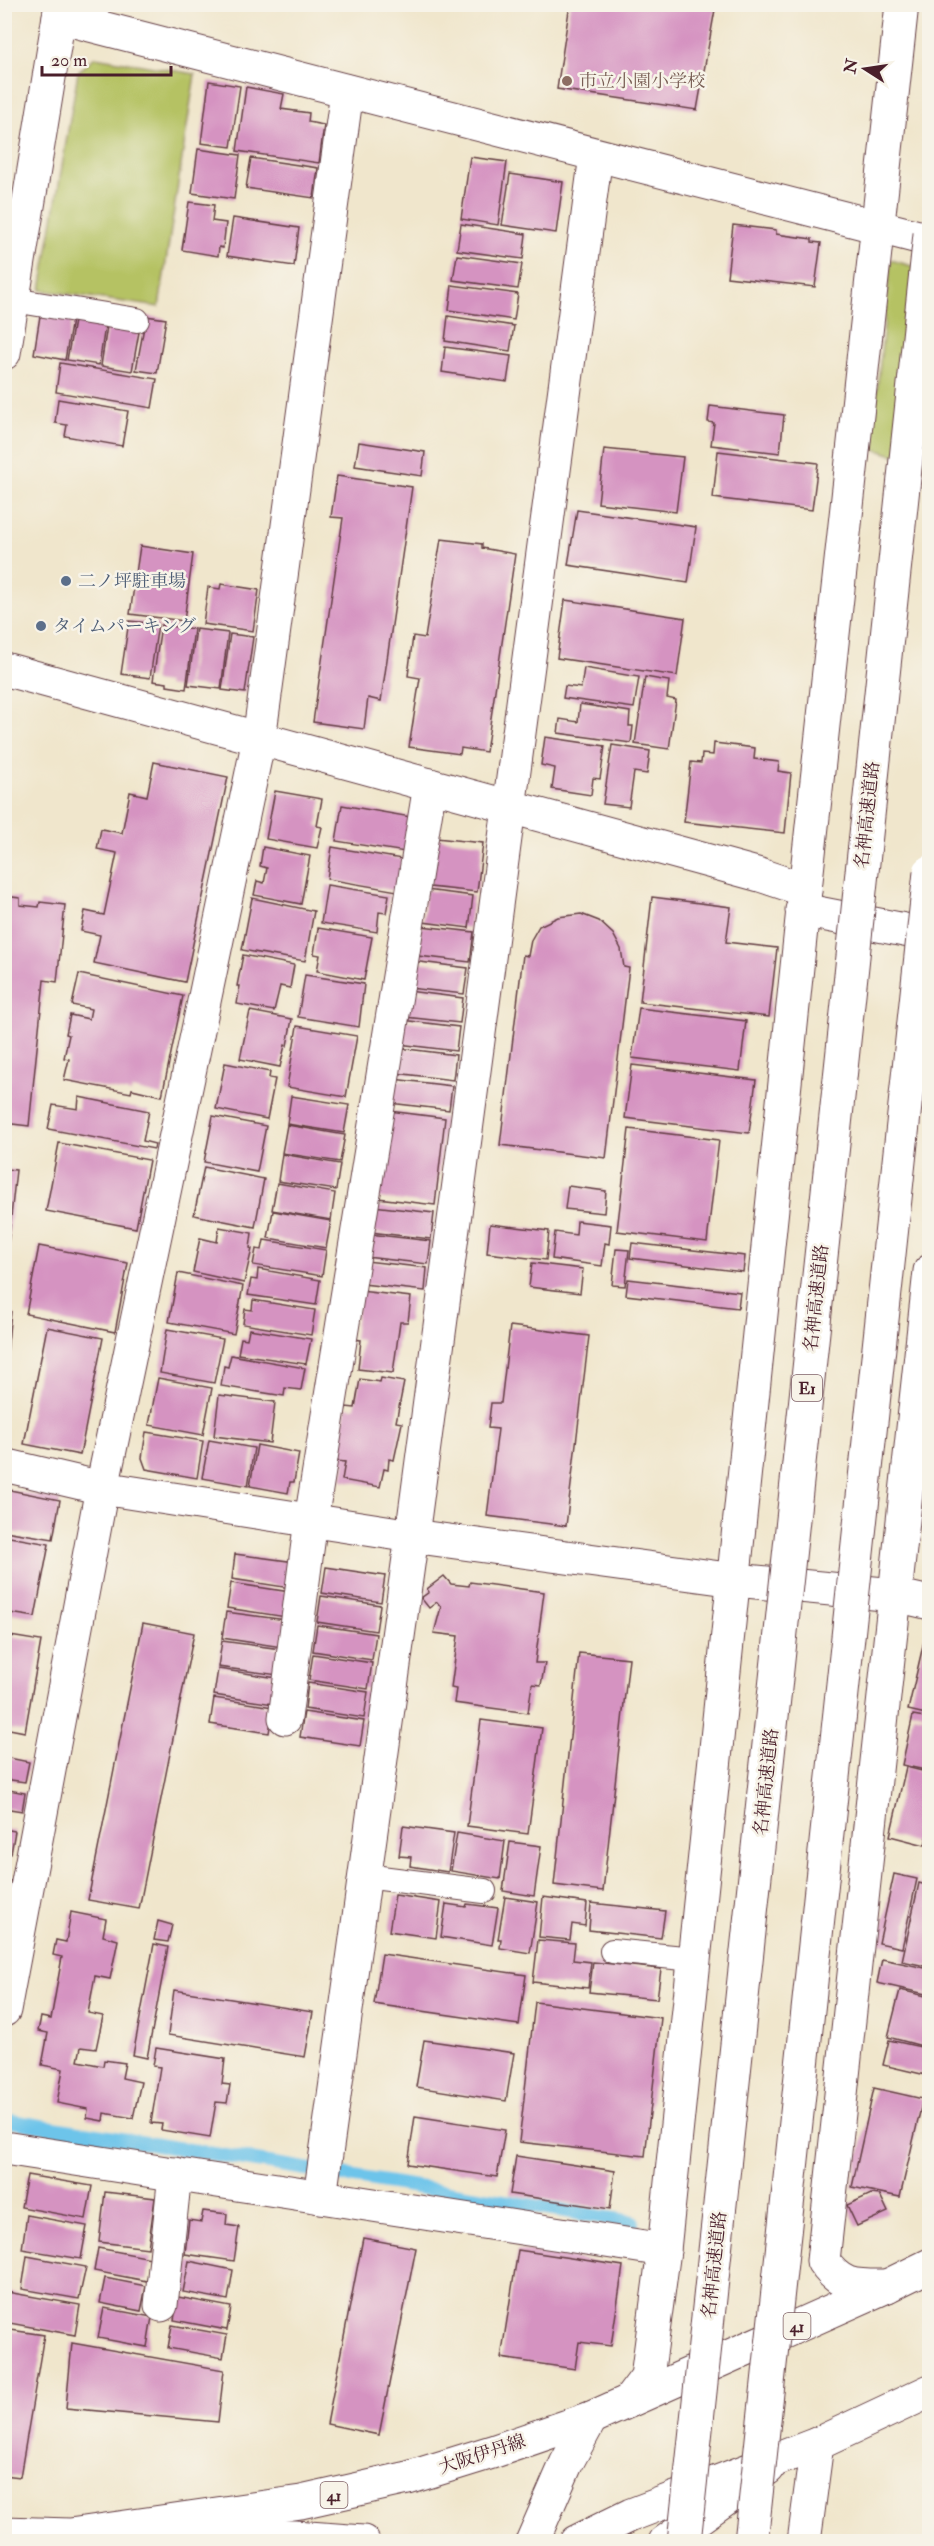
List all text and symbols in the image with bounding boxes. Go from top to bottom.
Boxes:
scale bar [42,39,171,77]
north arrow [835,39,895,99]
text: 20 m [51,49,87,72]
text: N [840,56,863,76]
place label: 市立小園小学校 [579,70,705,93]
marker: 市立小園小学校 [560,74,574,88]
place label: 二ノ坪駐車場 [78,570,186,593]
marker: 二ノ坪駐車場 [59,574,73,588]
place label: タイムパーキング [53,615,196,638]
marker: タイムパーキング [34,619,48,633]
street label: 名神高速道路 [850,760,885,870]
street label: 名神高速道路 [799,1243,834,1353]
road number: E1 [792,1375,822,1401]
street label: 名神高速道路 [749,1727,784,1837]
street label: 名神高速道路 [697,2210,732,2320]
road number: 41 [784,2313,810,2339]
street label: 大阪伊丹線 [436,2430,529,2479]
road number: 41 [320,2482,348,2508]

